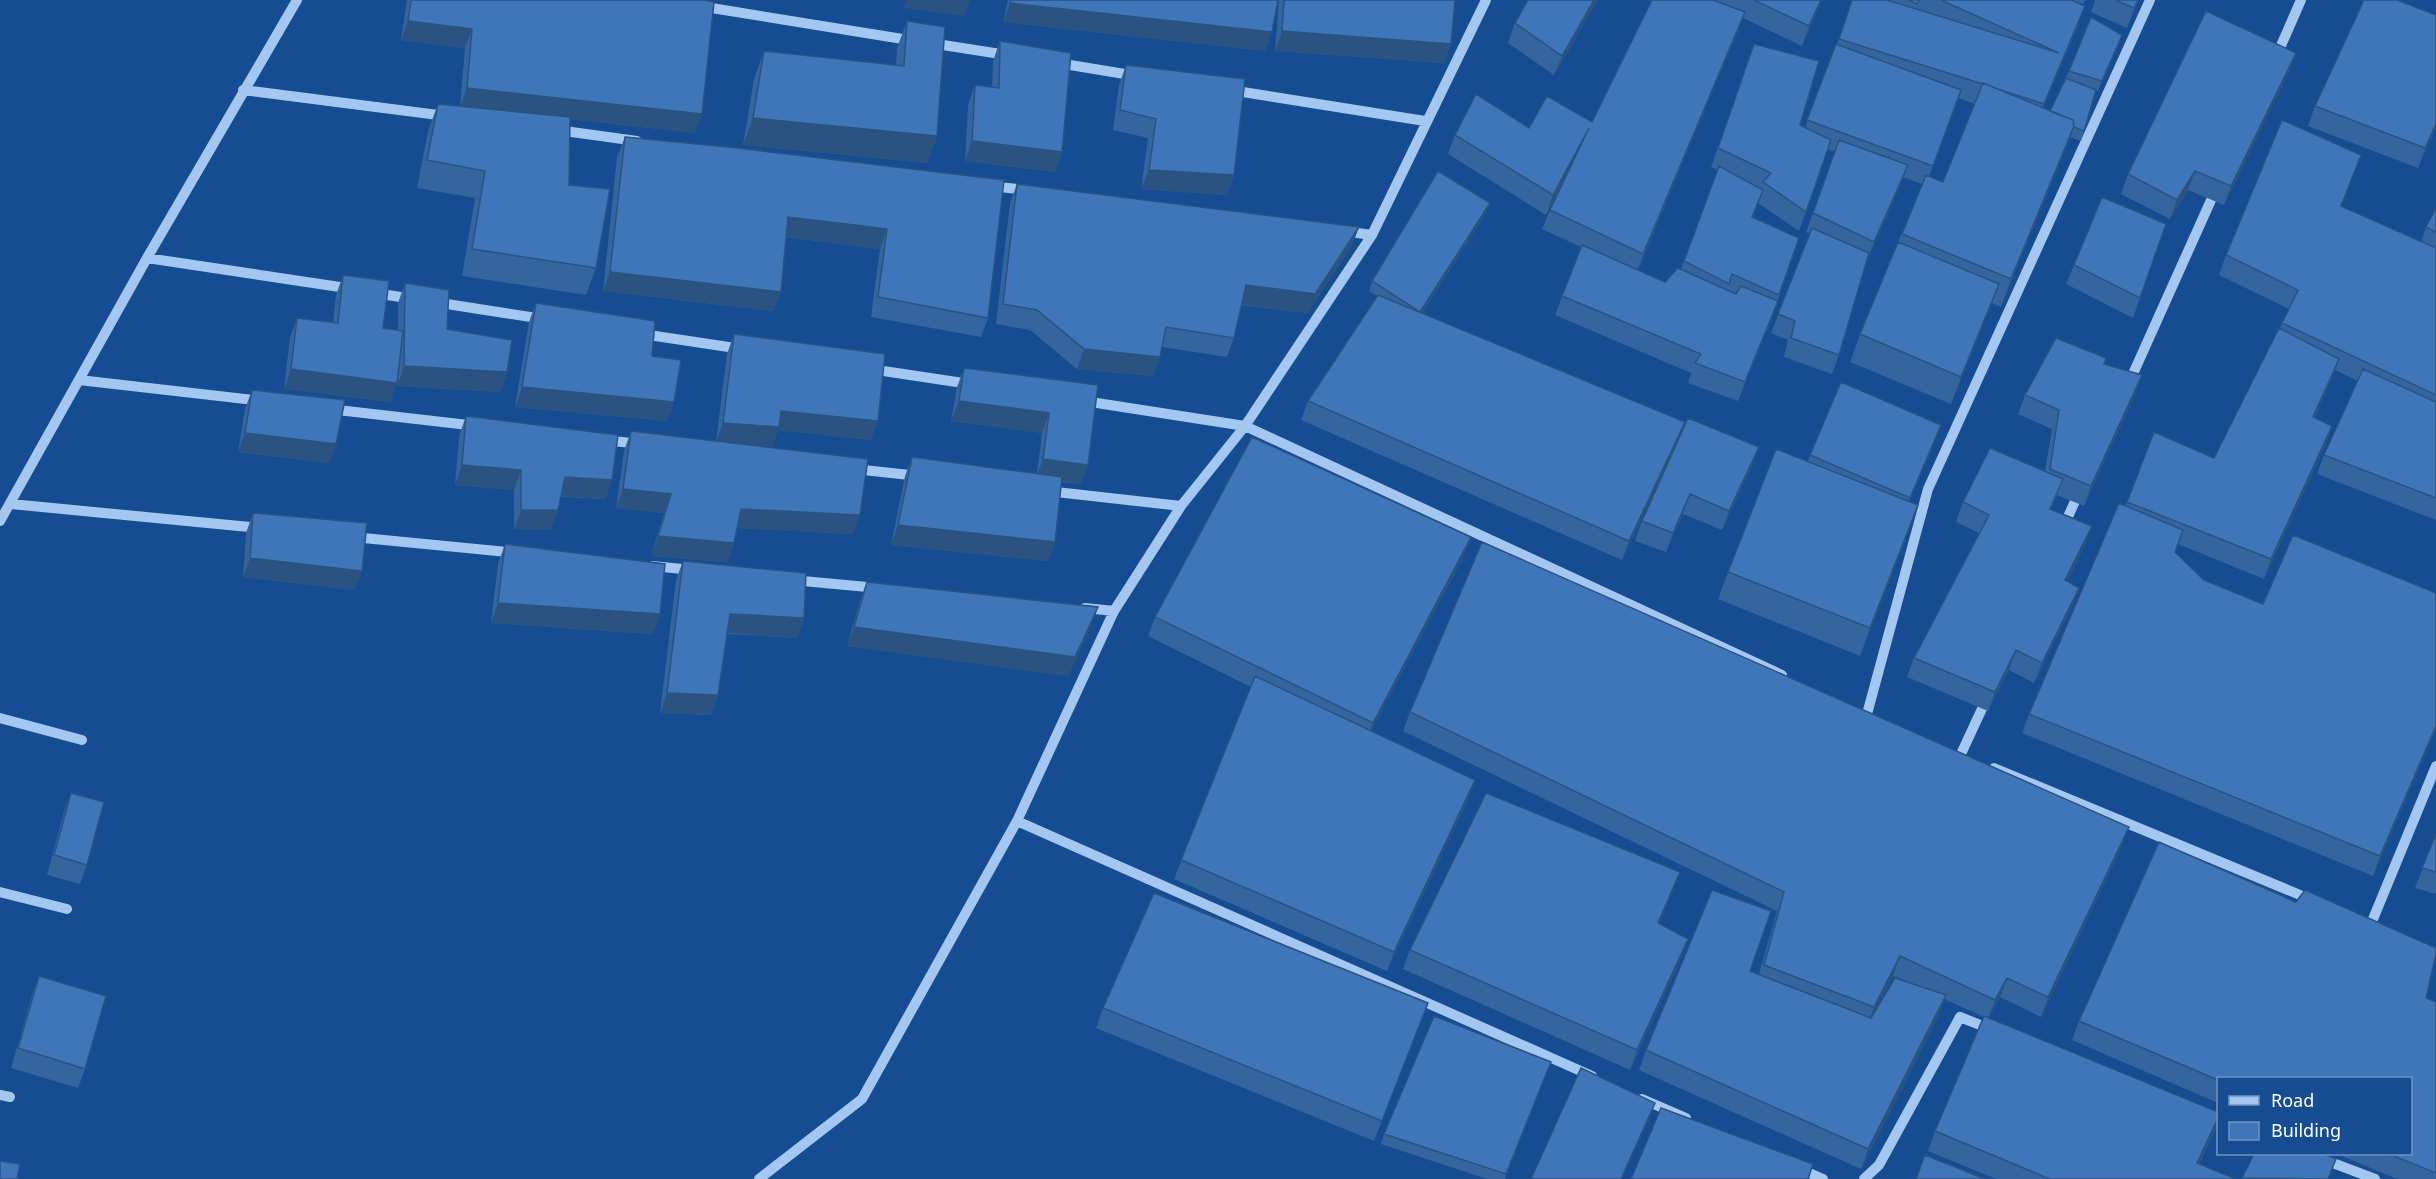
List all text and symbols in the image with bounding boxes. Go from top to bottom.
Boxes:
legend [2217,1077,2412,1155]
text: Road [2271,1088,2314,1112]
text: Building [2271,1118,2341,1142]

